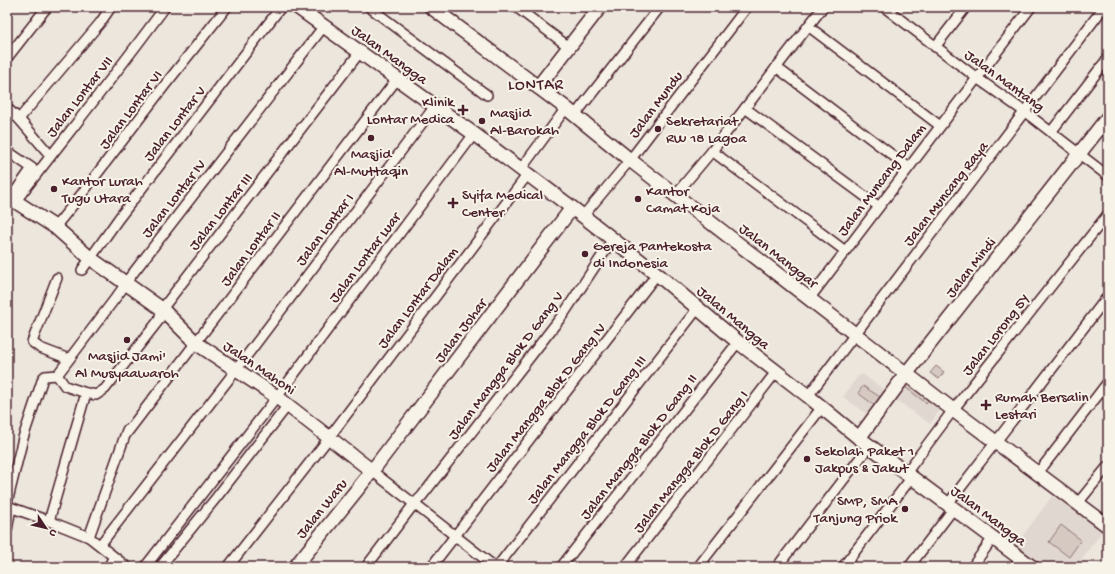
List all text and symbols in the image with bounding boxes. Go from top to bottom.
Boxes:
street label: Jalan Mangga [347,22,431,90]
street label: Jalan Mantang [960,47,1047,117]
street label: Jalan Lontar VII [43,53,118,141]
street label: Jalan Lontar VI [96,67,167,153]
street label: Jalan Mundu [626,68,688,142]
district label: LONTAR [508,77,564,96]
street label: Jalan Lontar V [141,83,211,165]
place label: Klinik Lontar Medica [367,94,455,129]
marker: Klinik Lontar Medica [457,104,469,116]
place label: Masjid Al-Barokah [490,105,559,140]
place label: Sekretariat RW 18 Lagoa [666,113,747,148]
marker: Masjid Al-Barokah [477,116,487,126]
street label: Jalan Muncang Dalam [834,120,931,240]
marker: Sekretariat RW 18 Lagoa [653,124,663,134]
marker: Masjid Al-Muttaqin [366,133,376,143]
street label: Jalan Muncang Raya [900,138,993,250]
place label: Masjid Al-Muttaqin [334,146,408,181]
street label: Jalan Lontar IV [138,157,211,242]
street label: Jalan Lontar III [184,169,256,253]
place label: Kantor Lurah Tugu Utara [61,173,143,208]
place label: Kantor Camat Koja [646,183,721,218]
marker: Kantor Lurah Tugu Utara [49,184,59,194]
place label: Syifa Medical Center [462,187,543,222]
street label: Jalan Lontar I [293,190,359,270]
marker: Kantor Camat Koja [633,194,643,204]
marker: Syifa Medical Center [447,197,459,209]
street label: Jalan Lontar II [216,207,284,289]
street label: Jalan Lontar Luar [326,208,406,307]
street label: Jalan Manggar [735,220,822,294]
street label: Jalan Mindi [942,235,1001,302]
place label: Gereja Pantekosta di Indonesia [593,238,712,273]
street label: Jalan Lontar Dalam [374,244,463,353]
marker: Gereja Pantekosta di Indonesia [580,249,590,259]
street label: Jalan Mangga [693,283,773,355]
street label: Jalan Mangga Blok D Gang V [445,288,568,444]
street label: Jalan Lorong 5Y [959,291,1034,380]
street label: Jalan Johar [432,294,493,367]
street label: Jalan Mangga Blok D Gang IV [483,320,611,477]
marker: Masjid Jami' Al Musyaawaroh [122,335,132,345]
street label: Jalan Mahoni [219,338,299,399]
place label: Masjid Jami' Al Musyaawaroh [75,348,179,383]
street label: Jalan Mangga Blok D Gang III [522,351,650,507]
street label: Jalan Mangga Blok D Gang I [629,386,751,536]
street label: Jalan Mangga Blok D Gang II [630,387,753,537]
place label: Rumah Bersalin Lestari [995,389,1089,424]
marker: Rumah Bersalin Lestari [980,399,992,411]
place label: Sekolah Paket 1 Jakpus & Jakut [815,443,914,478]
marker: Sekolah Paket 1 Jakpus & Jakut [802,454,812,464]
street label: Jalan Waru [293,476,352,543]
street label: Jalan Mangga [947,482,1030,551]
place label: SMP, SMA Tanjung Priok [813,493,898,528]
marker: SMP, SMA Tanjung Priok [900,504,910,514]
north arrow [26,508,66,548]
text: U [45,527,59,539]

